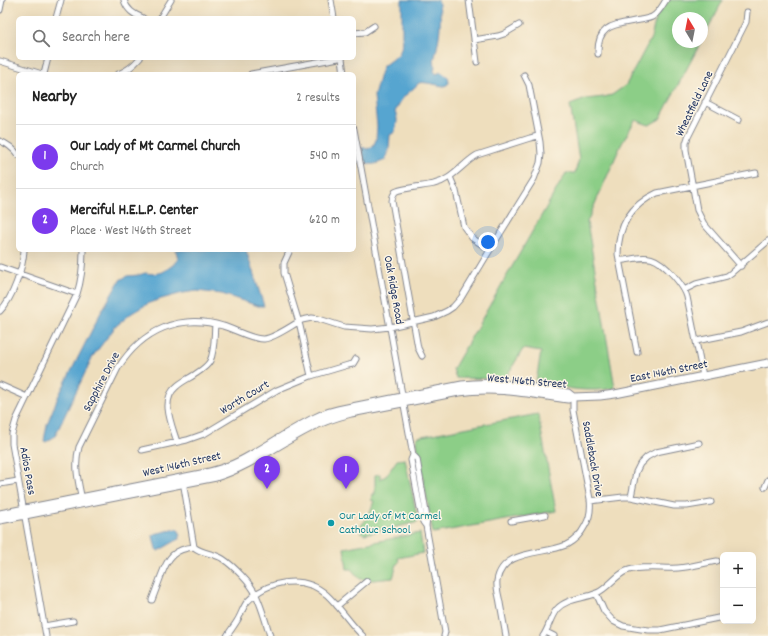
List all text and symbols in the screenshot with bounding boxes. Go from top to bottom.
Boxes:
north arrow [672,12,708,48]
search box [16,16,356,60]
icon: search [30,27,52,49]
text: Search here [62,27,130,49]
street label: Wheatfield Lane [672,68,718,140]
text: Nearby [32,86,76,110]
text: 2 results [296,89,340,108]
text: Our Lady of Mt Carmel Church [70,136,240,158]
text: 1 [44,147,46,166]
text: 540 m [310,147,340,166]
text: Church [70,158,104,177]
text: Merciful H.E.L.P. Center [70,200,198,222]
text: 2 [42,211,48,230]
text: 620 m [309,211,340,230]
text: Place · West 146th Street [70,222,191,241]
your location [478,232,498,252]
street label: Oak Ridge Road [379,254,407,326]
street label: Sapphire Drive [79,349,125,415]
street label: East 146th Street [629,356,710,388]
street label: West 146th Street [487,370,568,394]
street label: Worth Court [217,376,273,419]
street label: Saddleback Drive [577,420,607,498]
street label: Adios Pass [14,446,40,496]
street label: West 146th Street [141,448,223,482]
pin: 2 [254,456,280,489]
pin: 1 [333,456,359,489]
place label: Our Lady of Mt Carmel Catholuc School [339,508,441,539]
marker: Our Lady of Mt Carmel Catholuc School [326,518,336,528]
map controls [720,552,756,624]
button: + [720,552,756,588]
button: − [720,588,756,624]

